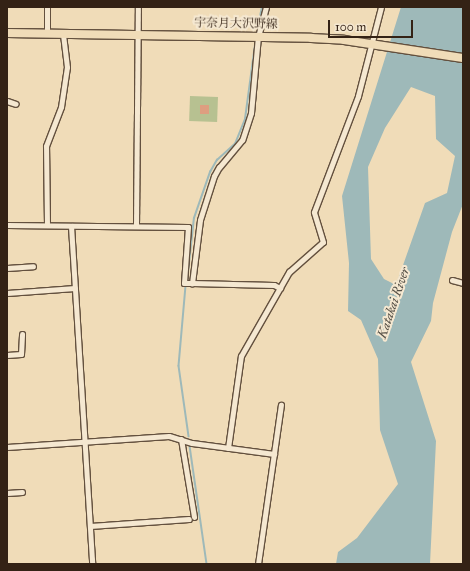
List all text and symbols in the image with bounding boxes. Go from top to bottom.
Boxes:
scale bar [330,12,415,38]
street label: 宇奈月大沢野線 [194,16,278,32]
text: 100 m [335,20,366,34]
water label: Katakai River [375,265,413,341]

